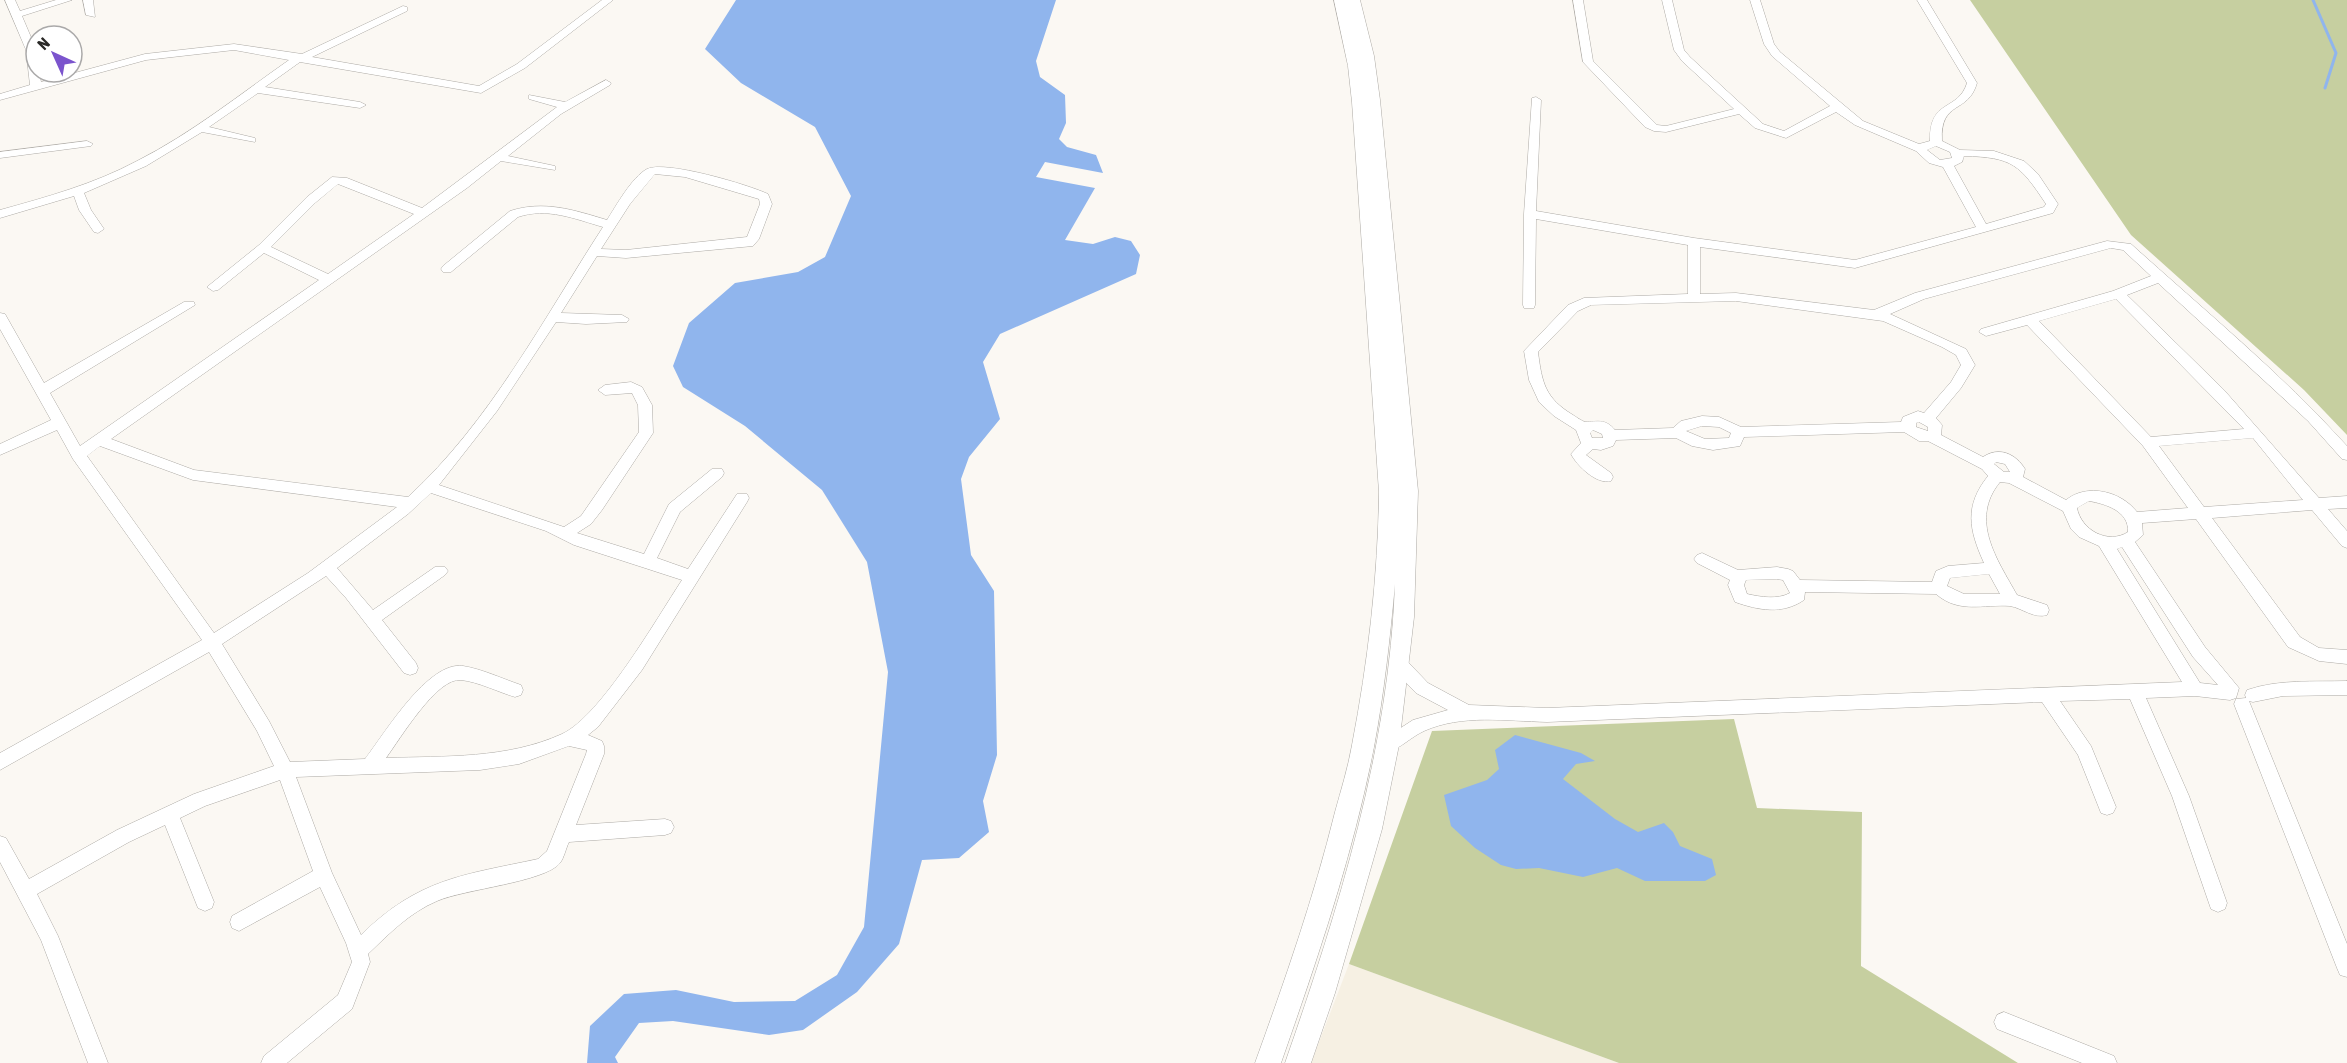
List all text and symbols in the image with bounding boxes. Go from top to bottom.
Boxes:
north arrow [24,24,84,84]
text: N [34,34,53,53]

